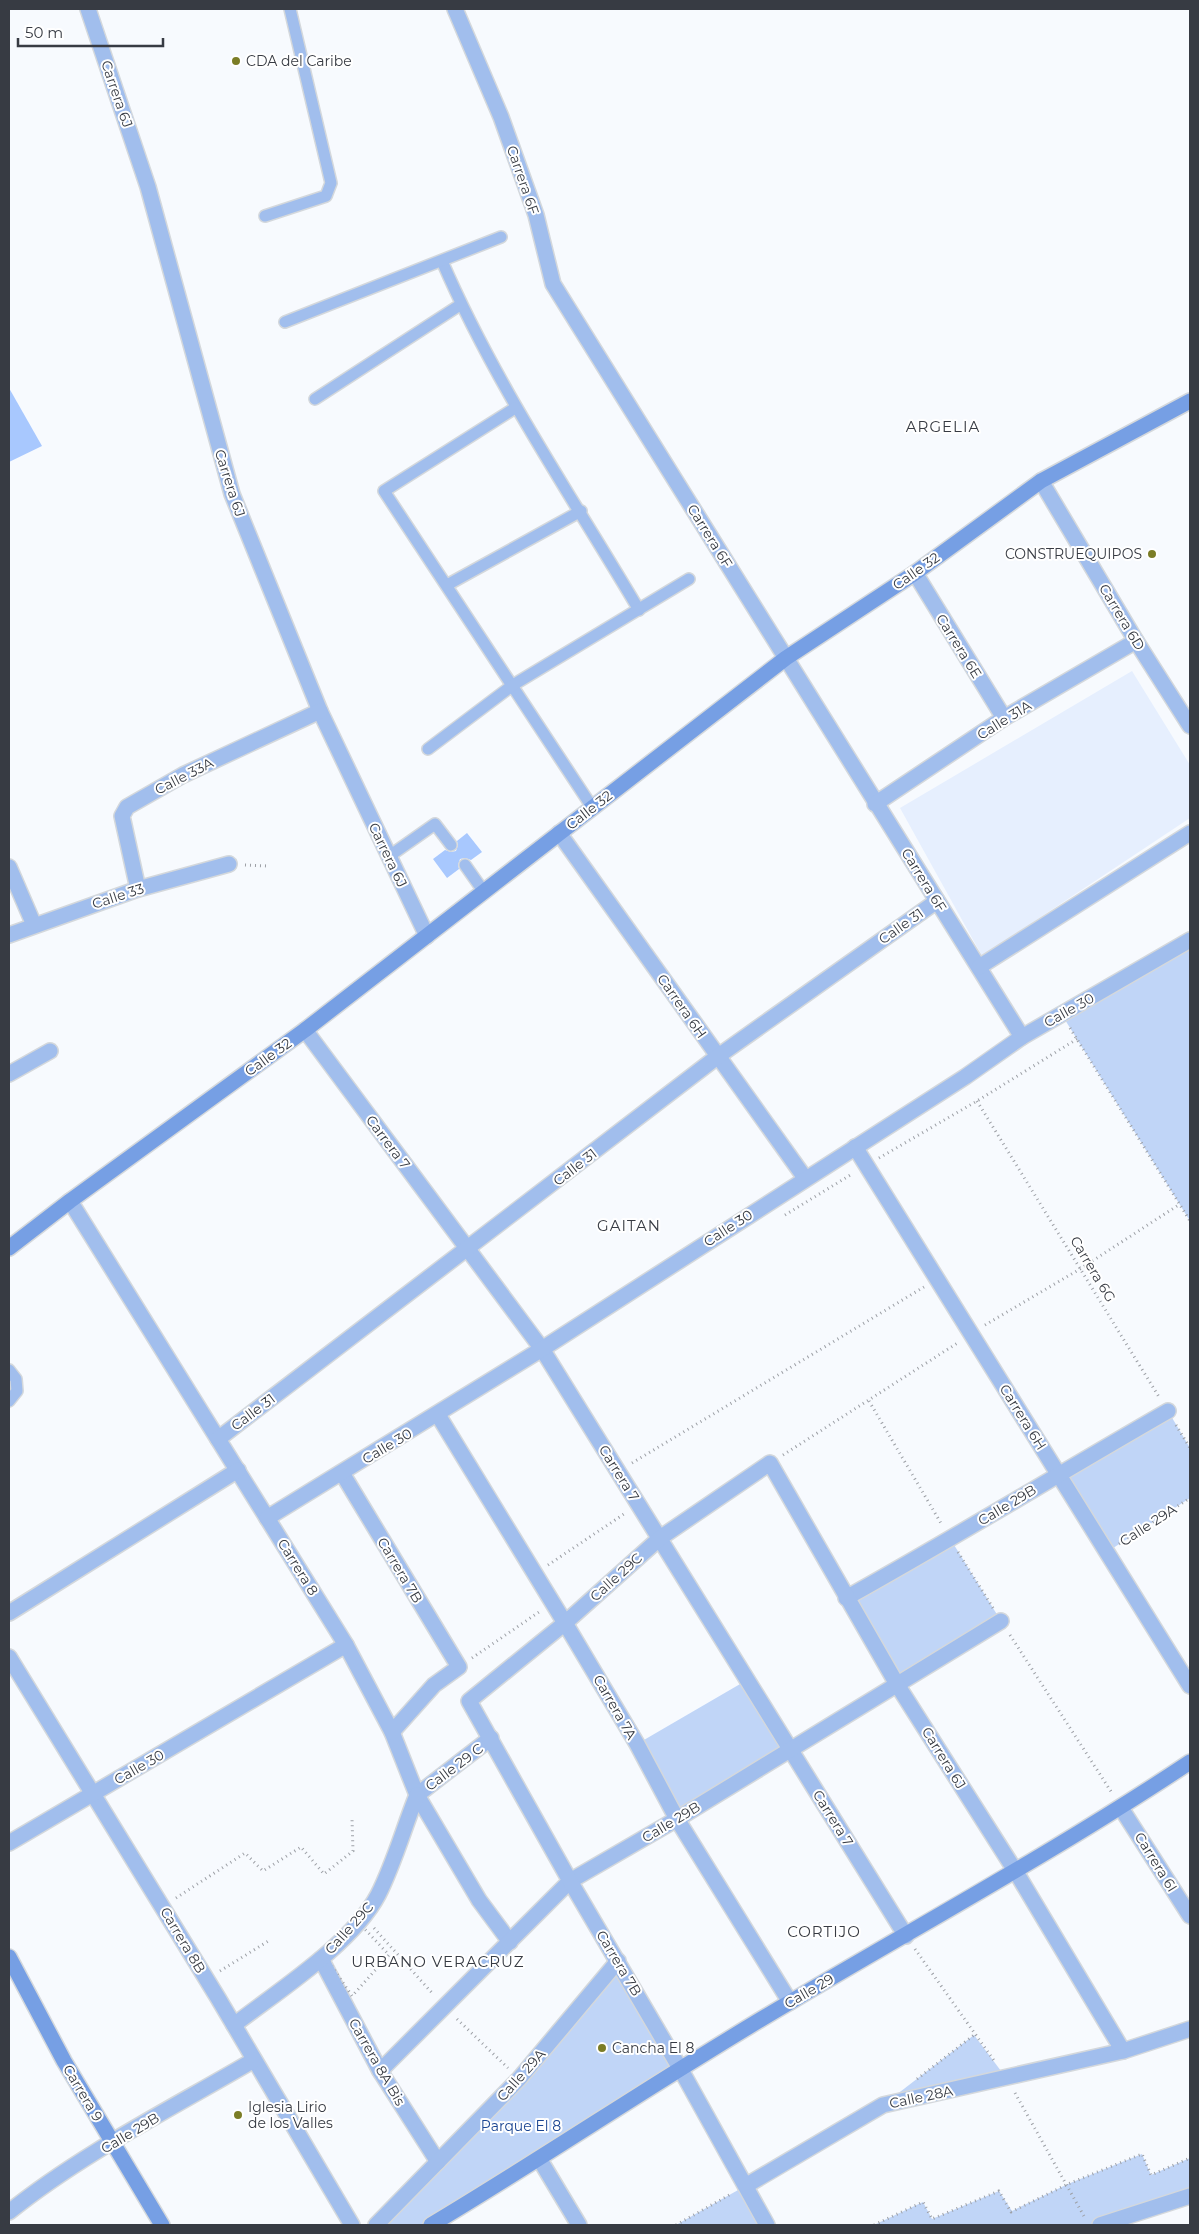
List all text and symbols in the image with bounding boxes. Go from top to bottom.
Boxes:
scale bar [18,15,162,47]
text: 50 m [25,23,63,42]
place label: CDA del Caribe [246,52,352,70]
marker: CDA del Caribe [230,55,242,67]
street label: Carrera 6J [97,58,137,130]
street label: Carrera 6F [503,143,543,217]
district label: ARGELIA [906,417,980,436]
street label: Carrera 6J [211,447,249,519]
street label: Carrera 6F [683,501,737,571]
place label: CONSTRUEQUIPOS [1005,545,1142,563]
street label: Calle 32 [889,548,943,594]
marker: CONSTRUEQUIPOS [1146,548,1158,560]
street label: Carrera 6D [1095,580,1149,654]
street label: Carrera 6E [932,611,986,681]
street label: Calle 31A [973,696,1035,744]
street label: Calle 33A [152,753,217,798]
street label: Calle 32 [562,786,616,834]
street label: Carrera 6J [365,820,411,890]
street label: Carrera 6F [897,845,951,915]
street label: Calle 33 [90,879,146,913]
street label: Calle 31 [875,904,927,948]
street label: Carrera 6H [653,970,711,1042]
street label: Calle 30 [1041,989,1097,1031]
street label: Calle 32 [241,1034,295,1080]
street label: Carrera 7 [362,1112,414,1172]
street label: Calle 31 [549,1144,601,1190]
street label: Calle 30 [700,1205,756,1251]
district label: GAITAN [597,1216,661,1235]
street label: Carrera 6G [1066,1233,1120,1305]
street label: Carrera 6H [996,1381,1050,1453]
street label: Calle 31 [227,1390,279,1434]
street label: Calle 30 [359,1424,415,1468]
street label: Carrera 7 [595,1442,643,1504]
street label: Calle 29B [975,1481,1039,1529]
street label: Calle 29A [1116,1499,1181,1550]
street label: Carrera 7B [373,1534,427,1606]
street label: Carrera 8 [274,1535,322,1599]
street label: Calle 29C [586,1549,646,1605]
street label: Carrera 7A [589,1671,641,1743]
street label: Carrera 6J [918,1724,970,1792]
street label: Calle 29 C [422,1739,487,1795]
street label: Calle 30 [111,1745,167,1789]
street label: Carrera 7 [809,1787,857,1849]
street label: Calle 29B [639,1798,703,1846]
street label: Carrera 6I [1131,1829,1181,1895]
street label: Calle 29C [321,1898,377,1958]
street label: Carrera 8B [156,1904,210,1976]
district label: CORTIJO [787,1922,861,1941]
street label: Carrera 7B [592,1927,646,1999]
district label: URBANO VERACRUZ [351,1952,525,1971]
street label: Calle 29 [781,1970,837,2012]
street label: Carrera 8A Bis [345,2015,409,2109]
place label: Cancha El 8 [612,2039,695,2057]
marker: Cancha El 8 [596,2042,608,2054]
street label: Calle 29A [493,2044,550,2105]
street label: Carrera 9 [59,2061,107,2125]
street label: Calle 28A [888,2081,955,2113]
place label: Iglesia Lirio de los Valles [248,2098,333,2132]
street label: Calle 29B [98,2109,162,2157]
marker: Iglesia Lirio de los Valles [232,2109,244,2121]
park label: Parque El 8 [481,2117,561,2135]

